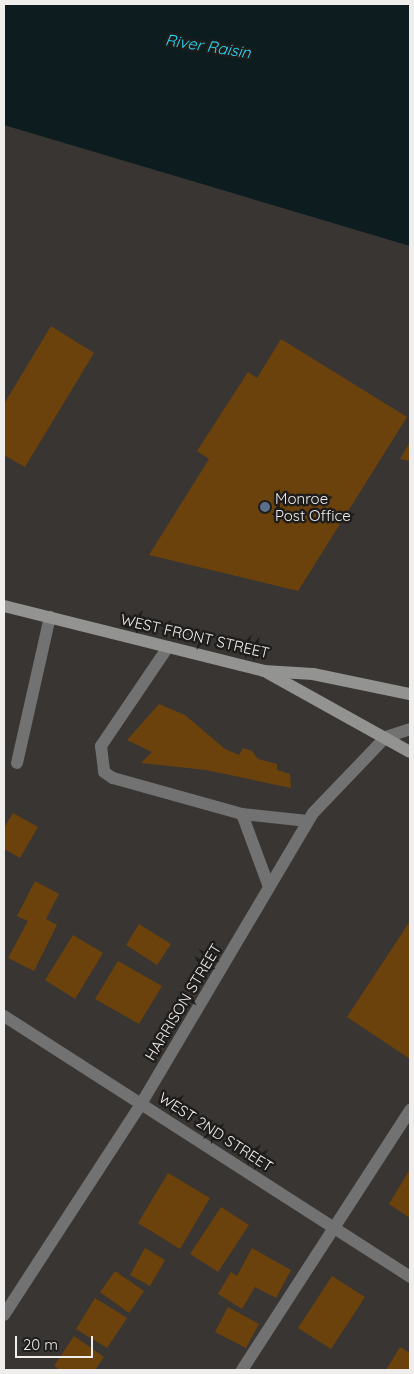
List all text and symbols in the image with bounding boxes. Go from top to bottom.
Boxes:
water label: River Raisin [164,30,252,62]
place label: Monroe Post Office [275,489,351,524]
marker: Monroe Post Office [259,501,271,513]
street label: WEST FRONT STREET [119,610,271,662]
street label: HARRISON STREET [141,940,225,1064]
street label: WEST 2ND STREET [156,1088,276,1176]
scale bar [18,1326,95,1358]
text: 20 m [23,1335,58,1354]

